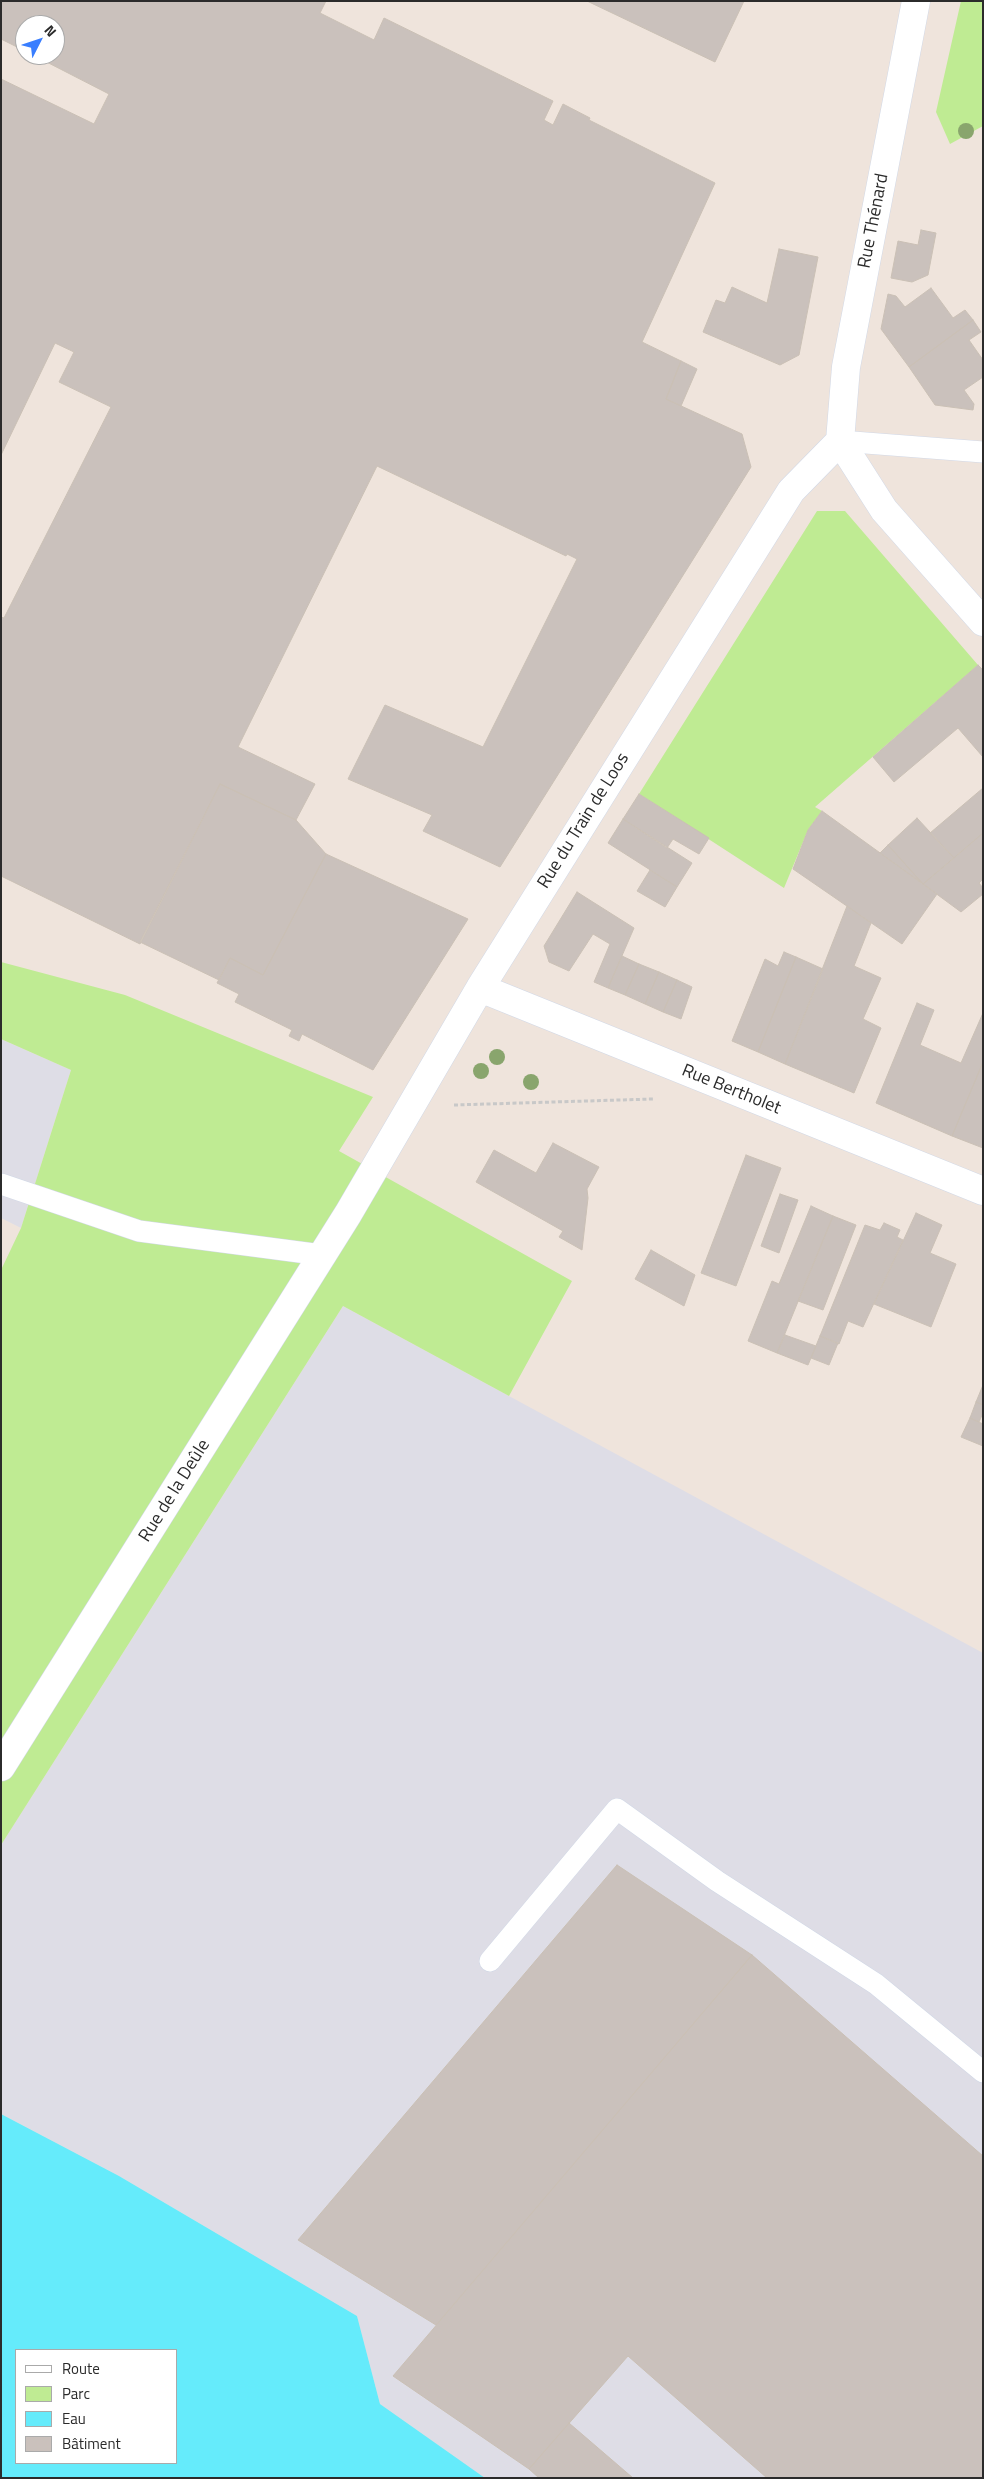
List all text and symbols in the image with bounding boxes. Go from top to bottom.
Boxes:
north arrow [15,15,65,65]
text: N [40,20,62,41]
street label: Rue Thénard [854,172,894,270]
street label: Rue du Train de Loos [534,749,634,893]
street label: Rue Bertholet [678,1060,784,1120]
street label: Rue de la Deûle [135,1436,215,1546]
legend [15,2349,178,2464]
text: Route [62,2357,100,2380]
text: Parc [62,2382,90,2405]
text: Eau [62,2407,86,2430]
text: Bâtiment [62,2432,121,2455]

